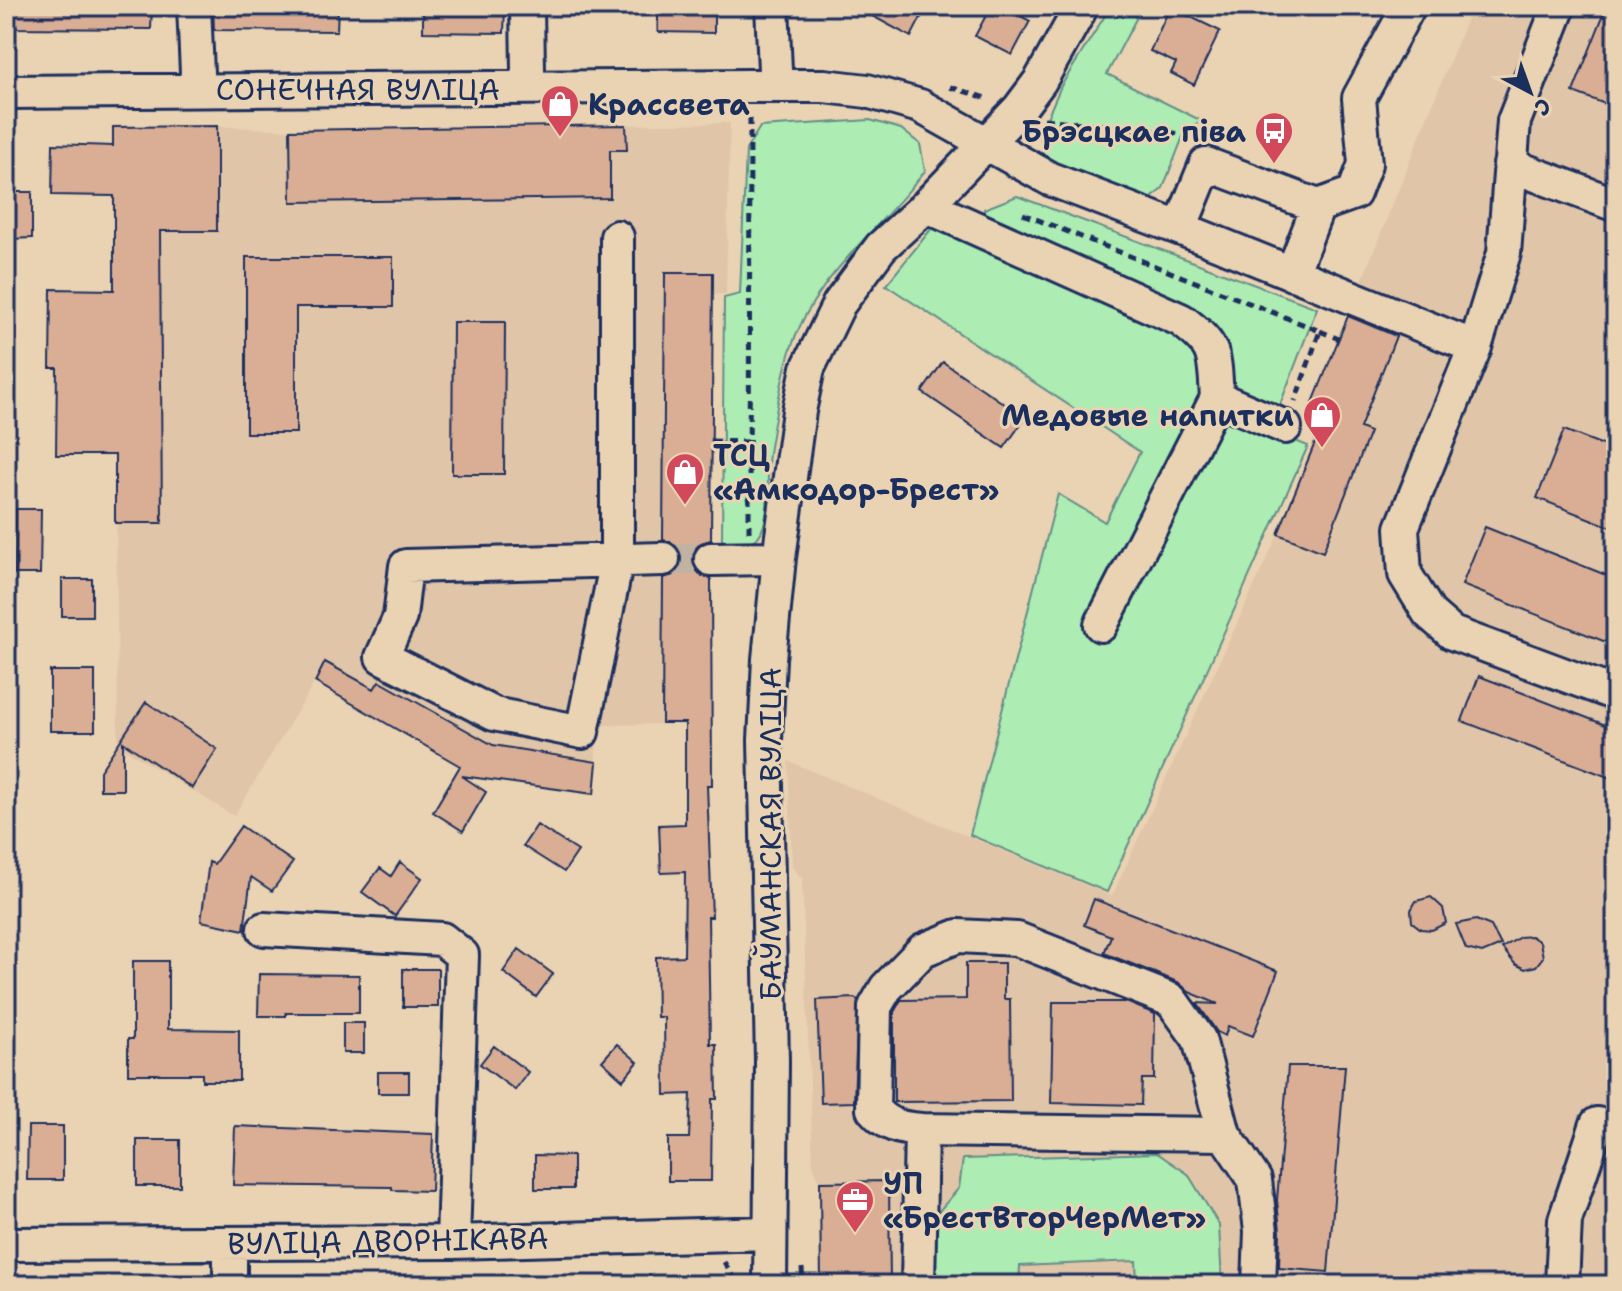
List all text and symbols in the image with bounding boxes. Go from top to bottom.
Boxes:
north arrow [1490,52,1570,132]
street label: СОНЕЧНАЯ ВУЛІЦА [216,69,500,110]
shop icon: Крассвета [539,83,581,138]
place label: Крассвета [588,84,750,125]
text: С [1528,91,1557,122]
bus stop icon: Брэсцкае піва [1253,110,1295,165]
place label: Брэсцкае піва [1022,111,1247,152]
shop icon: Медовые напитки [1301,394,1343,449]
place label: Медовые напитки [1001,395,1294,436]
place label: ТСЦ «Амкодор-Брест» [713,435,999,510]
shop icon: ТСЦ «Амкодор-Брест» [664,451,706,506]
street label: БАЎМАНСКАЯ ВУЛІЦА [750,667,791,1001]
place label: УП «БрестВторЧерМет» [883,1163,1206,1238]
office icon: УП «БрестВторЧерМет» [834,1179,876,1234]
street label: ВУЛІЦА ДВОРНІКАВА [227,1218,549,1264]

